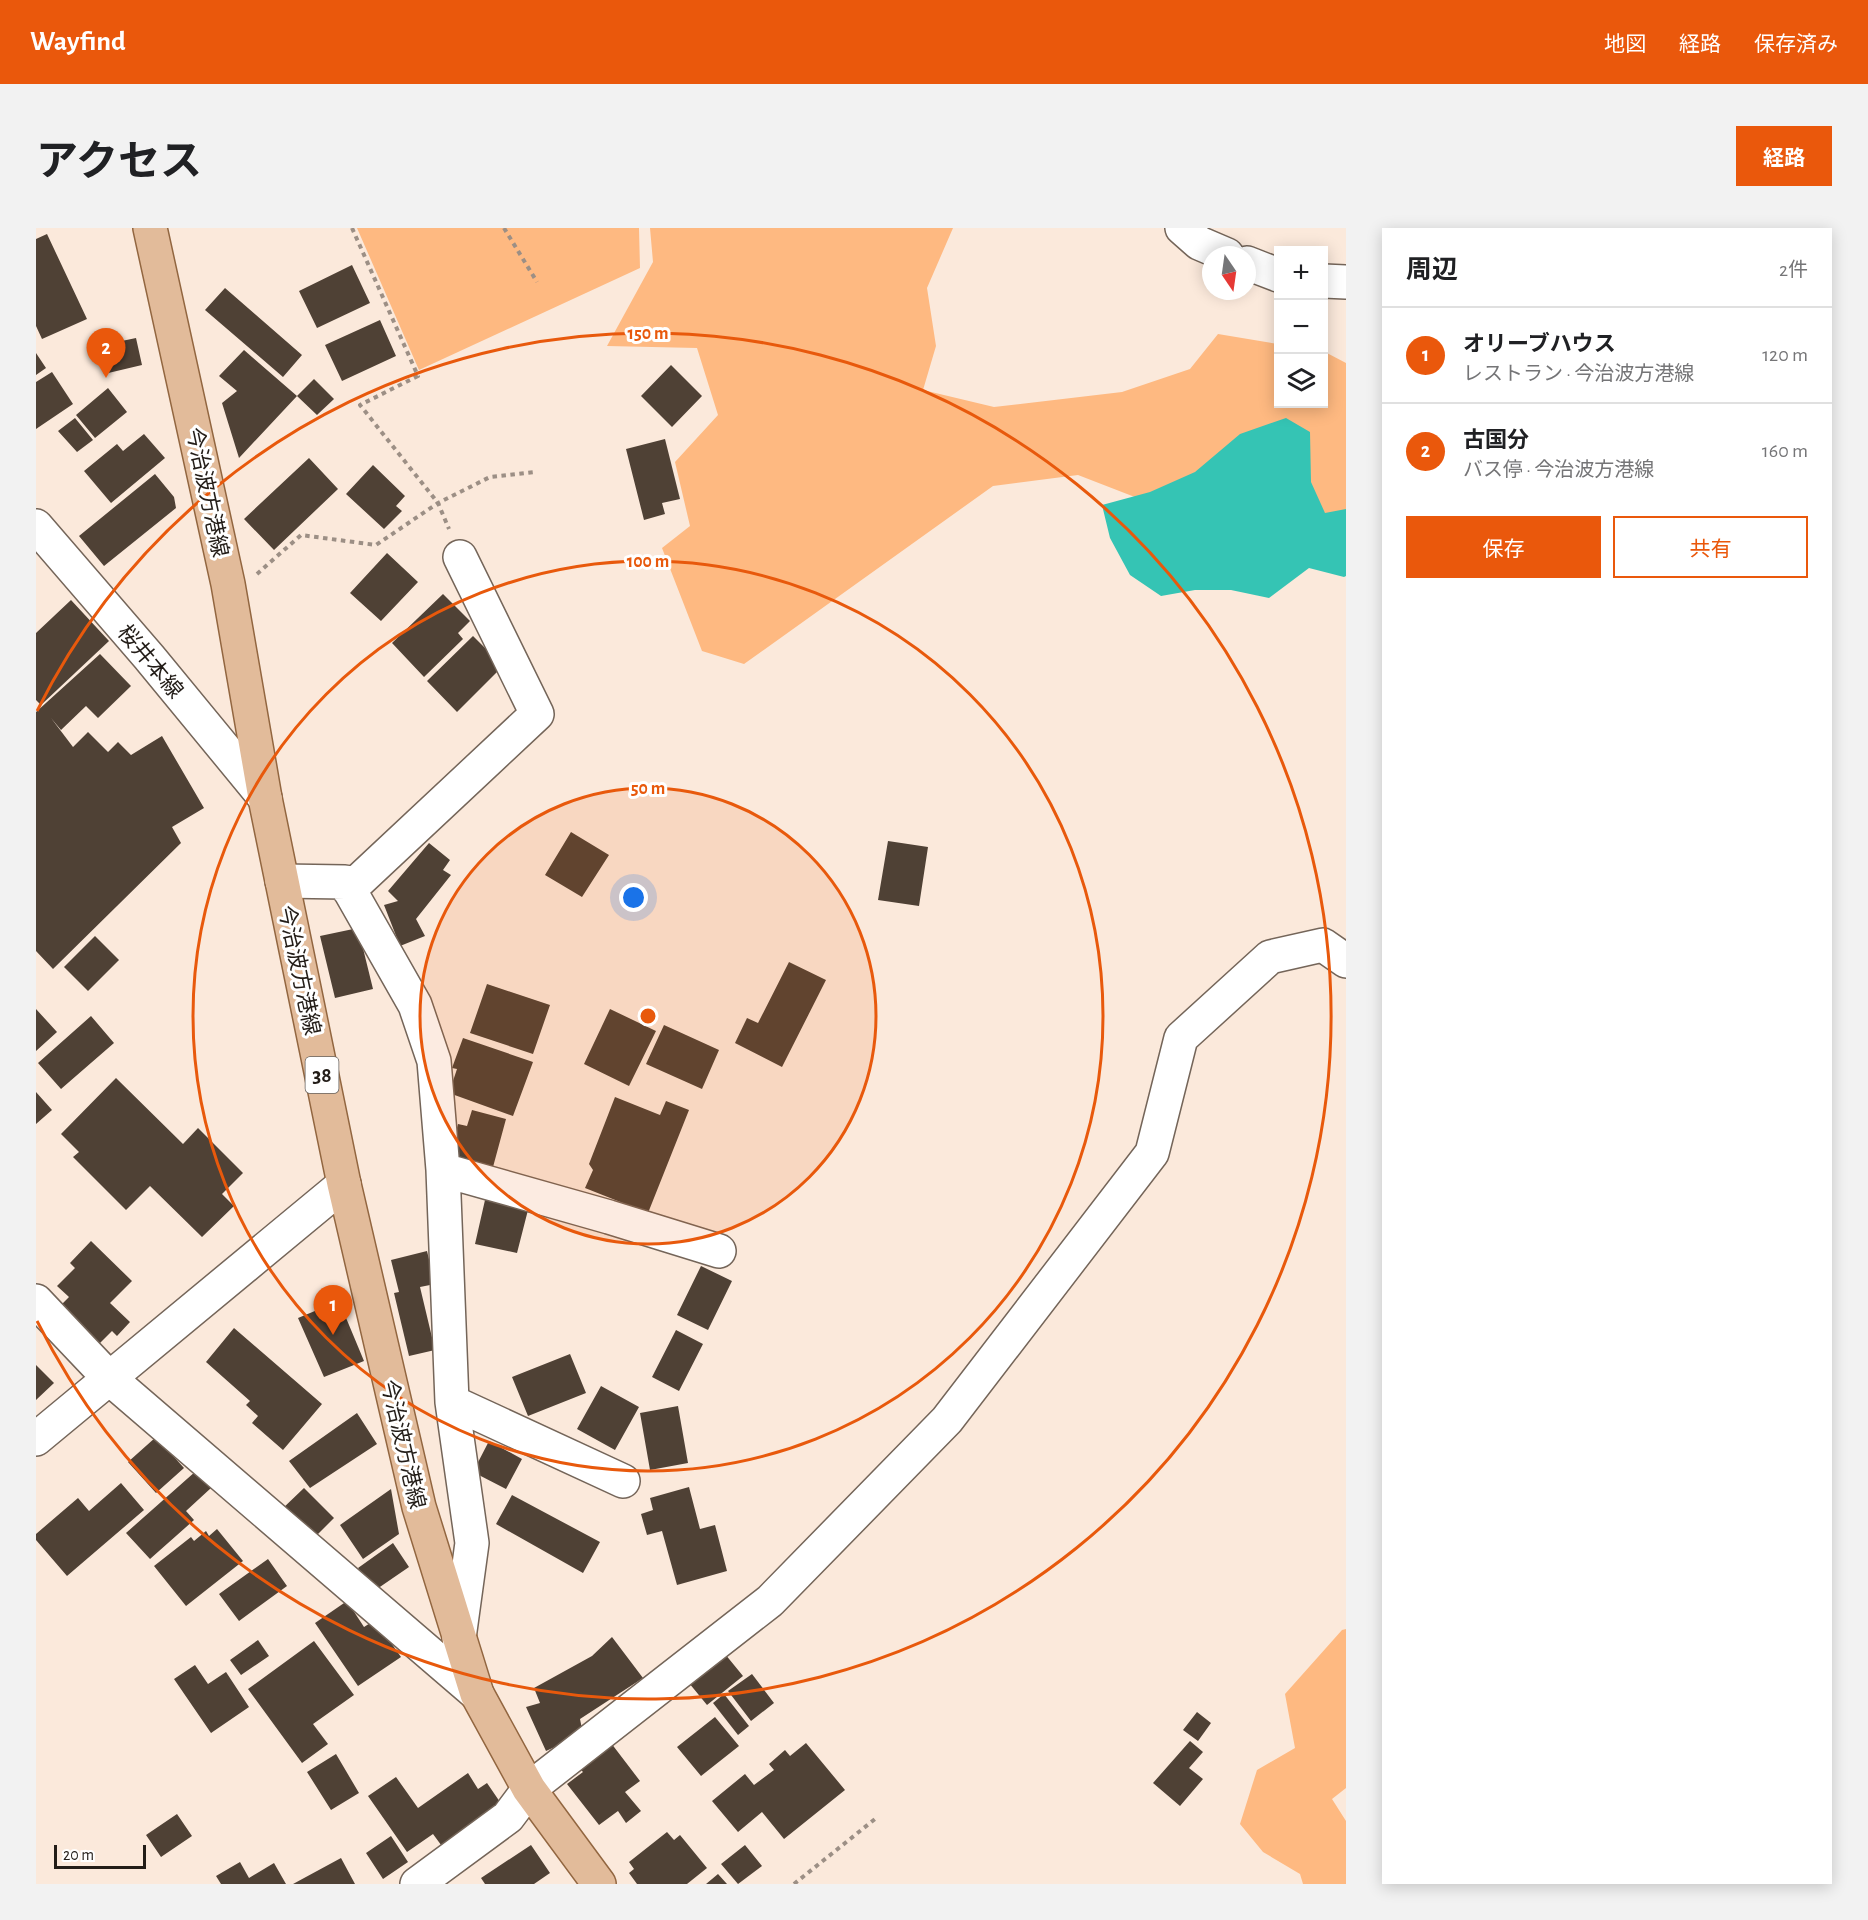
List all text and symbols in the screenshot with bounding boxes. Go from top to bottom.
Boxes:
text: Wayfind [30,28,126,56]
text: 地図 [1604,34,1646,55]
text: 経路 [1679,34,1721,55]
text: 保存済み [1754,34,1838,55]
button: 経路 [1736,126,1832,186]
text: アクセス [36,141,202,183]
north arrow [1202,246,1256,300]
map controls [1274,246,1328,408]
button: + [1274,246,1328,300]
text: 周辺 [1406,257,1458,283]
text: 2件 [1779,260,1808,280]
button: − [1274,300,1328,354]
text: 150 m [628,325,668,343]
pin: 2 [86,328,126,378]
text: オリーブハウス [1463,333,1616,355]
text: 1 [1422,345,1429,365]
text: 120 m [1762,345,1808,365]
button: layers [1274,354,1328,408]
text: レストラン · 今治波方港線 [1463,364,1694,384]
street label: 今治波方港線 [183,425,232,559]
text: 古国分 [1463,429,1529,451]
text: 2 [1421,441,1430,461]
text: 160 m [1762,441,1808,461]
text: バス停 · 今治波方港線 [1463,460,1654,480]
button: 保存 [1406,516,1601,578]
button: 共有 [1613,516,1808,578]
text: 100 m [627,553,669,571]
street label: 桜井本線 [114,620,188,702]
text: 50 m [631,780,665,798]
your location [619,883,648,912]
street label: 今治波方港線 [275,903,324,1037]
centre of rings [638,1006,658,1026]
road number: 38 [306,1057,338,1093]
pin: 1 [314,1286,352,1335]
street label: 今治波方港線 [377,1377,430,1511]
scale bar [54,1842,146,1870]
text: 20 m [63,1847,94,1863]

